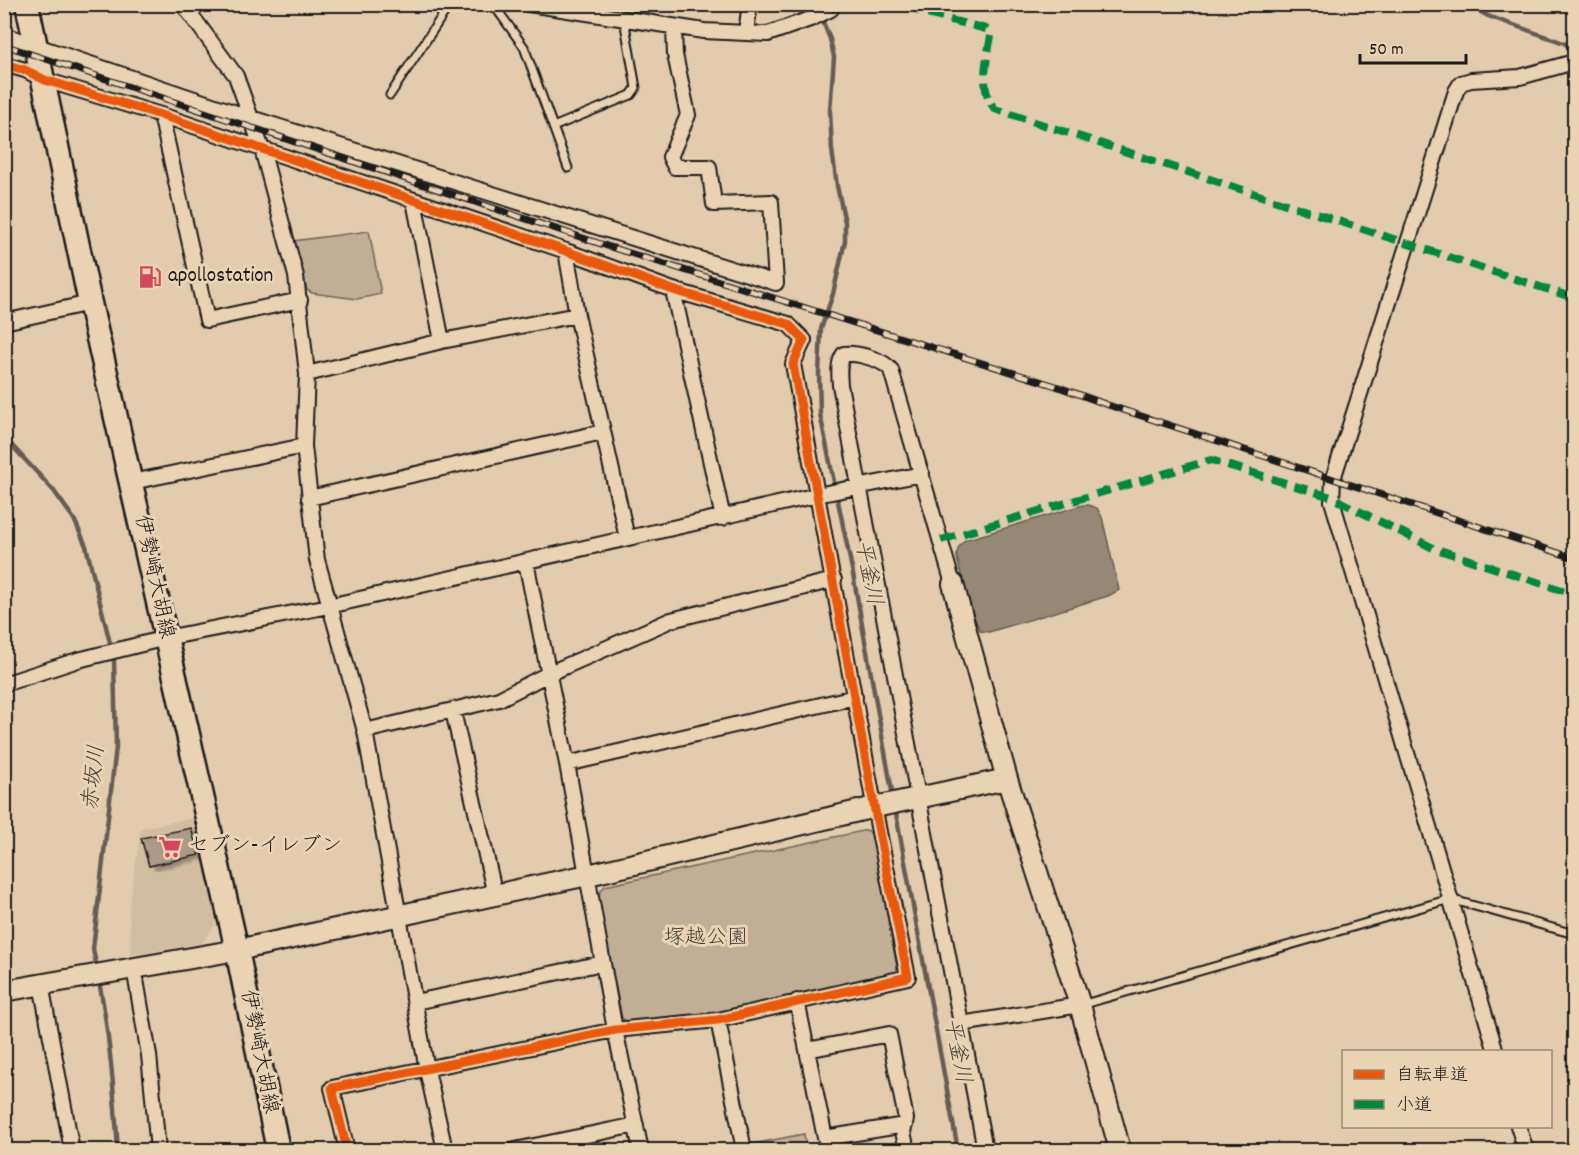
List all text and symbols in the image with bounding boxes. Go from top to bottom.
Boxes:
scale bar [1360,27,1466,65]
text: 50 m [1369,38,1404,63]
place label: apollostation [168,262,273,292]
fuel station icon: apollostation [137,264,163,290]
street label: 伊勢崎大胡線 [125,512,181,642]
water label: 平釜川 [845,538,889,608]
water label: 赤坂川 [76,744,114,812]
place label: セブン-イレブン [188,832,342,862]
supermarket icon: セブン-イレブン [157,834,183,860]
park label: 塚越公園 [664,924,748,954]
street label: 伊勢崎大胡線 [231,987,285,1117]
water label: 平釜川 [934,1016,978,1086]
legend [1342,1050,1552,1128]
text: 自転車道 [1396,1064,1468,1089]
text: 小道 [1396,1094,1432,1119]

